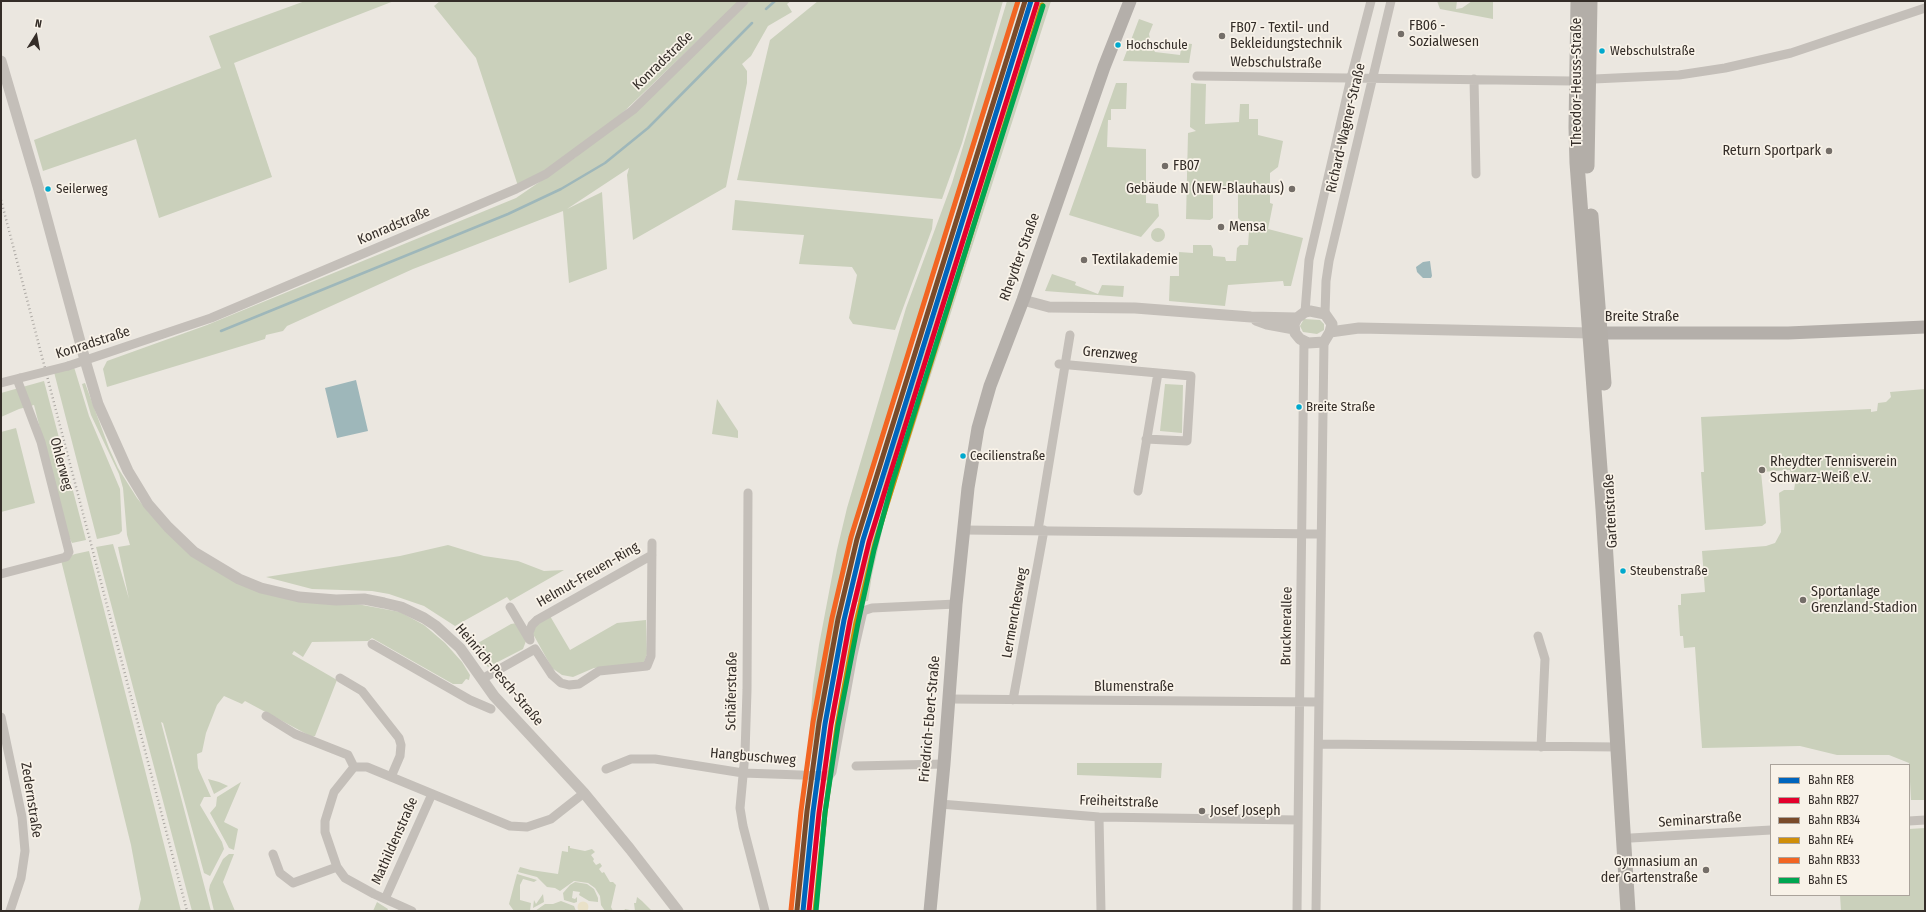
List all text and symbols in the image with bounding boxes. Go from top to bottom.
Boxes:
north arrow [16,16,56,56]
text: N [34,17,43,31]
place label: FB06 - Sozialwesen [1409,18,1479,50]
street label: Theodor-Heuss-Straße [1569,18,1585,146]
place label: FB07 - Textil- und Bekleidungstechnik [1230,20,1342,52]
street label: Konradstraße [629,28,697,94]
marker: FB06 - Sozialwesen [1396,29,1406,39]
marker: FB07 - Textil- und Bekleidungstechnik [1217,31,1227,41]
place label: Hochschule [1126,37,1188,53]
marker: Hochschule [1113,40,1123,50]
place label: Webschulstraße [1610,43,1695,59]
marker: Webschulstraße [1597,46,1607,56]
street label: Webschulstraße [1230,54,1322,72]
street label: Richard-Wagner-Straße [1323,62,1369,194]
place label: Return Sportpark [1722,143,1821,159]
marker: Return Sportpark [1824,146,1834,156]
place label: FB07 [1173,158,1200,174]
marker: FB07 [1160,161,1170,171]
place label: Seilerweg [56,181,108,197]
place label: Gebäude N (NEW-Blauhaus) [1126,181,1284,197]
marker: Seilerweg [43,184,53,194]
marker: Gebäude N (NEW-Blauhaus) [1287,184,1297,194]
street label: Konradstraße [355,203,433,249]
street label: Rheydter Straße [996,211,1044,303]
place label: Mensa [1229,219,1266,235]
marker: Mensa [1216,222,1226,232]
place label: Textilakademie [1092,252,1178,268]
marker: Textilakademie [1079,255,1089,265]
street label: Breite Straße [1605,309,1679,325]
street label: Konradstraße [54,323,132,363]
street label: Grenzweg [1082,343,1138,365]
place label: Breite Straße [1306,399,1375,415]
marker: Breite Straße [1294,402,1304,412]
street label: Ohlerweg [46,436,76,492]
place label: Cecilienstraße [970,448,1045,464]
marker: Cecilienstraße [958,451,968,461]
place label: Rheydter Tennisverein Schwarz-Weiß e.V. [1770,454,1897,486]
marker: Rheydter Tennisverein Schwarz-Weiß e.V. [1757,465,1767,475]
street label: Gartenstraße [1601,473,1621,549]
street label: Helmut-Freuen-Ring [534,539,642,611]
place label: Steubenstraße [1630,563,1708,579]
street label: Lermenchesweg [999,566,1031,660]
marker: Steubenstraße [1618,566,1628,576]
place label: Sportanlage Grenzland-Stadion [1811,584,1917,616]
street label: Brucknerallee [1278,586,1296,666]
marker: Sportanlage Grenzland-Stadion [1798,595,1808,605]
street label: Heinrich-Pesch-Straße [451,620,547,730]
street label: Schäferstraße [723,651,741,731]
street label: Friedrich-Ebert-Straße [916,655,944,783]
street label: Blumenstraße [1094,679,1174,695]
street label: Hangbuschweg [709,745,797,769]
street label: Zedernstraße [17,761,45,839]
legend [1770,764,1910,896]
text: Bahn RE8 [1808,773,1854,787]
street label: Freiheitstraße [1079,792,1159,812]
text: Bahn RB27 [1808,793,1859,807]
street label: Mathildenstraße [368,795,422,887]
place label: Josef Joseph [1210,803,1281,819]
marker: Josef Joseph [1197,806,1207,816]
street label: Seminarstraße [1658,809,1742,831]
text: Bahn RB34 [1808,813,1860,827]
text: Bahn RE4 [1808,833,1854,847]
text: Bahn RB33 [1808,853,1860,867]
place label: Gymnasium an der Gartenstraße [1601,854,1698,886]
marker: Gymnasium an der Gartenstraße [1701,865,1711,875]
text: Bahn ES [1808,873,1847,887]

